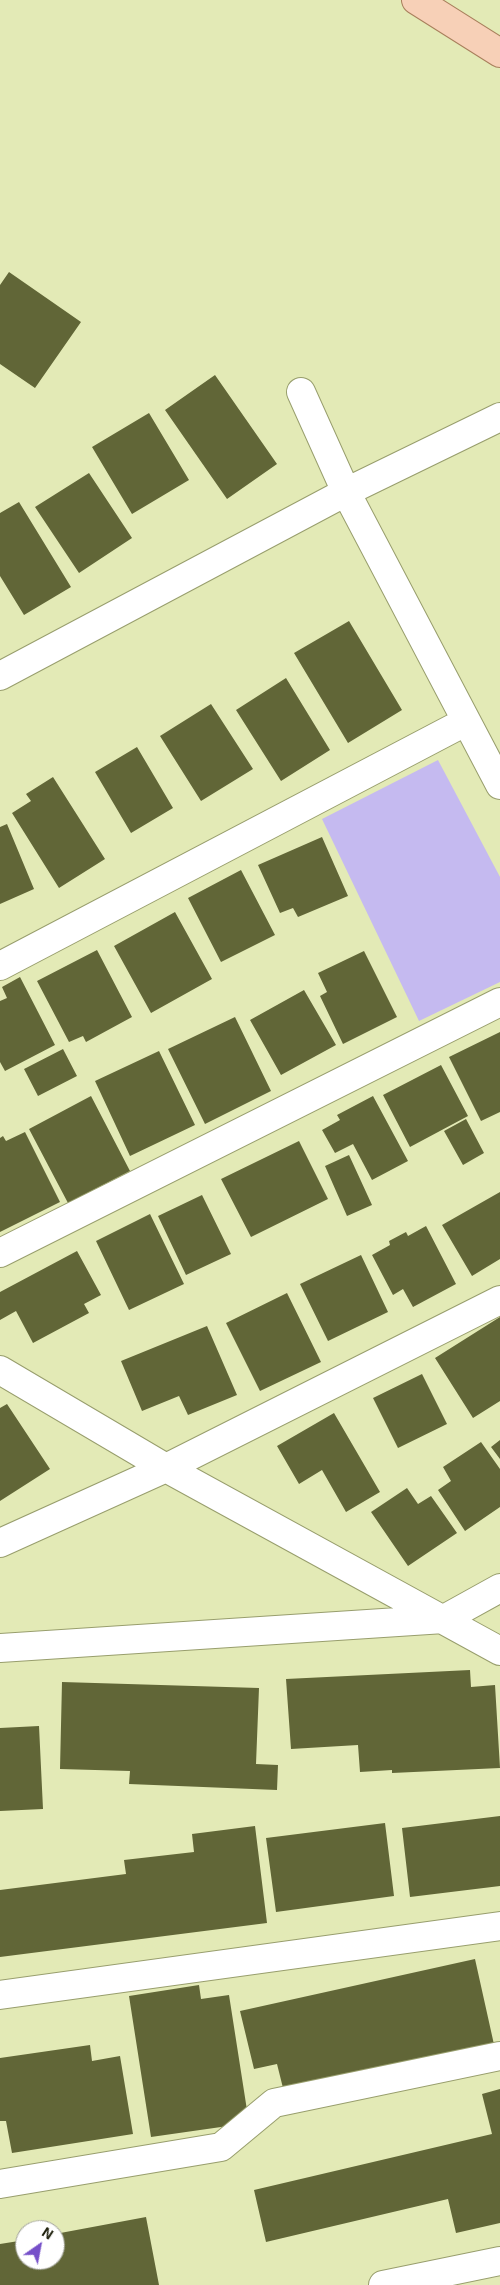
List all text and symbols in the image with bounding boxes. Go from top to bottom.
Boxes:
north arrow [15,2220,65,2270]
text: N [39,2223,57,2243]

